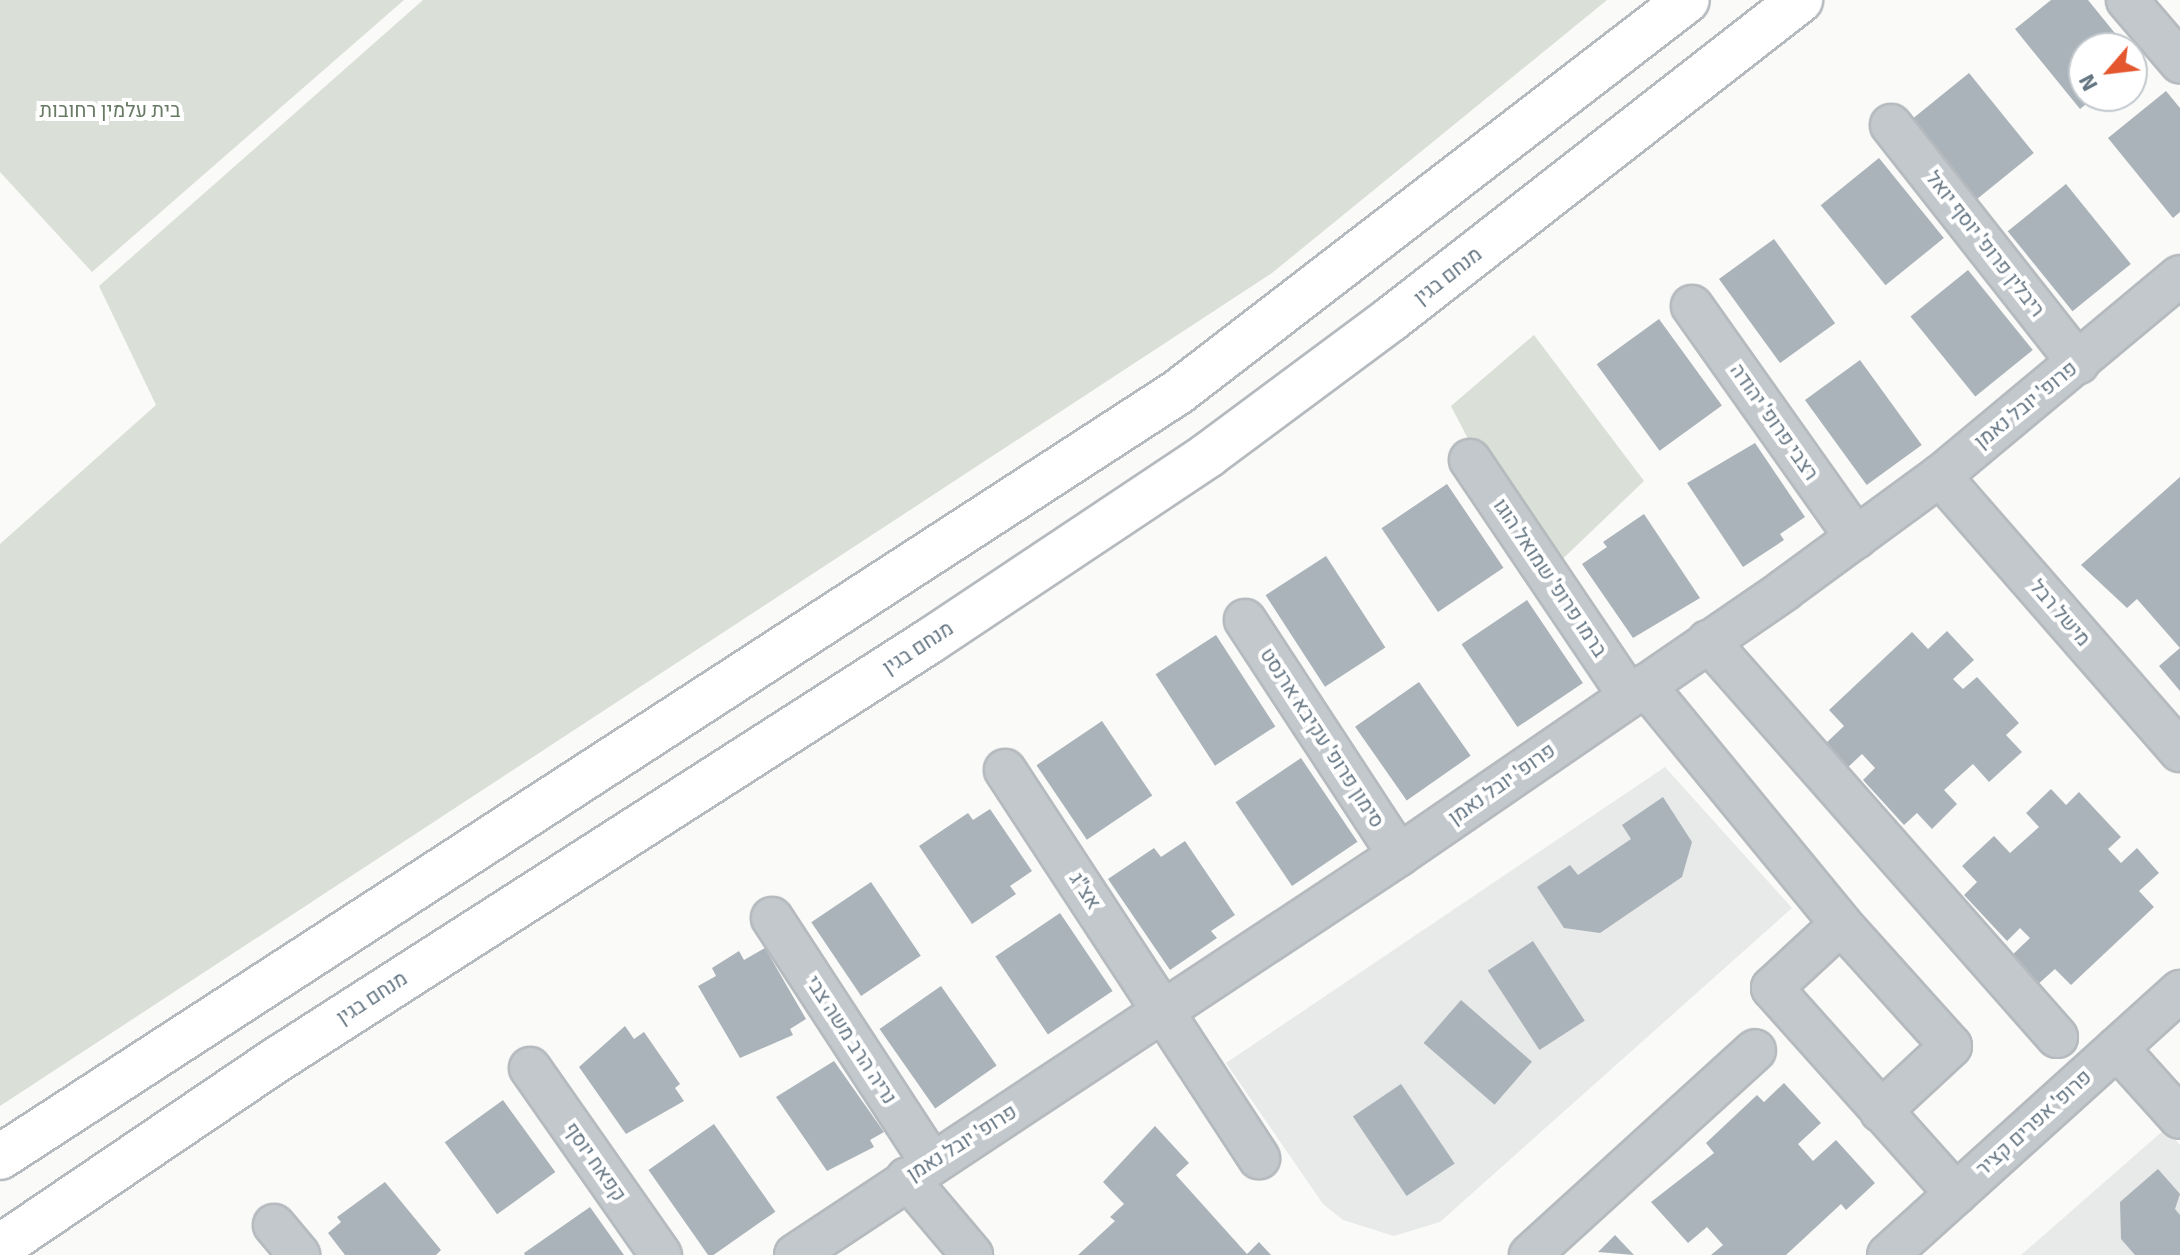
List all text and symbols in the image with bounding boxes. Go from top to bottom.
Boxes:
north arrow [2068,32,2148,112]
text: N [2073,69,2104,96]
park label: בית עלמין רחובות [40,98,180,122]
street label: ריבלין פרופ' יוסף יואל [1921,166,2049,322]
street label: מנחם בגין [1409,242,1487,310]
street label: פרופ' יובל נאמן [1970,356,2082,454]
street label: רצבי פרופ' יהודה [1725,359,1823,485]
street label: ברמו פרופ' שמואל הוגו [1488,494,1612,662]
street label: מישל רבל [2025,575,2095,651]
street label: מנחם בגין [878,616,958,680]
street label: סימון פרופ' עקיבא ארנסט [1255,644,1389,832]
street label: פרופ' יובל נאמן [1444,738,1560,830]
street label: אצ"ג [1064,868,1106,914]
street label: מנחם בגין [332,966,412,1030]
street label: נריה הרב משה צבי [801,971,901,1109]
street label: פרופ' אפרים קציר [1971,1065,2097,1181]
street label: פרופ' יובל נאמן [903,1100,1021,1186]
street label: קפאח יוסף [559,1118,631,1206]

